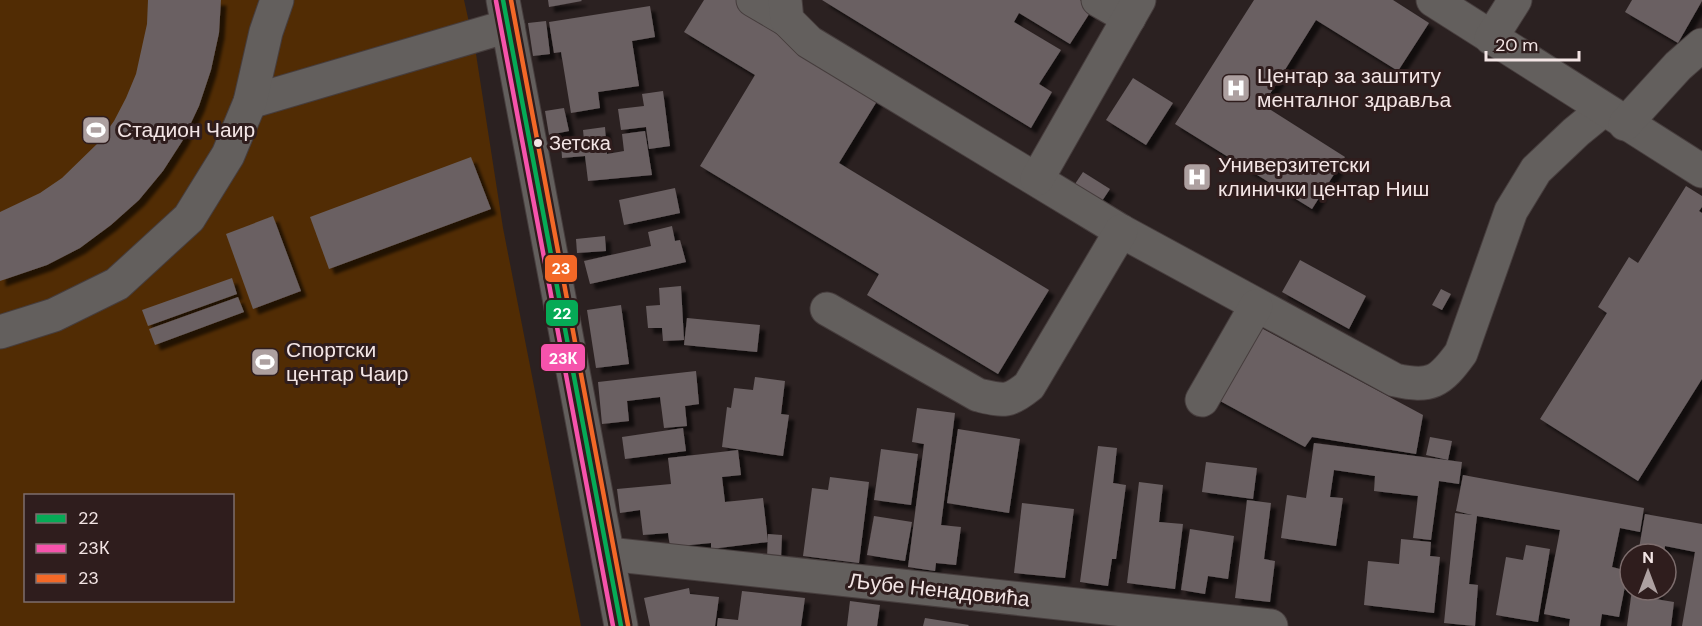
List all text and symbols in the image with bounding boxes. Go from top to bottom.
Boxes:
scale bar [1486,24,1579,62]
text: 20 m [1495,33,1538,57]
place label: Центар за заштиту менталног здравља [1257,62,1452,114]
hospital icon: Центар за заштиту менталног здравља [1220,72,1252,104]
sports icon: Стадион Чаир [80,114,112,146]
place label: Стадион Чаир [117,116,255,144]
place label: Зетска [549,130,612,156]
marker: Зетска [532,137,544,149]
place label: Универзитетски клинички центар Ниш [1218,151,1429,203]
hospital icon: Универзитетски клинички центар Ниш [1181,161,1213,193]
line badge: 23 [544,254,578,283]
text: 23 [552,258,570,279]
line badge: 22 [545,299,579,327]
text: 22 [553,303,571,324]
place label: Спортски центар Чаир [286,336,408,388]
line badge: 23К [540,343,586,372]
sports icon: Спортски центар Чаир [249,346,281,378]
text: 23К [549,348,578,369]
legend [24,494,234,602]
text: 22 [78,506,99,530]
text: 23К [78,536,110,560]
north arrow [1618,542,1678,602]
text: N [1642,547,1654,568]
text: 23 [78,566,99,590]
street label: Љубе Ненадовића [847,567,1031,613]

